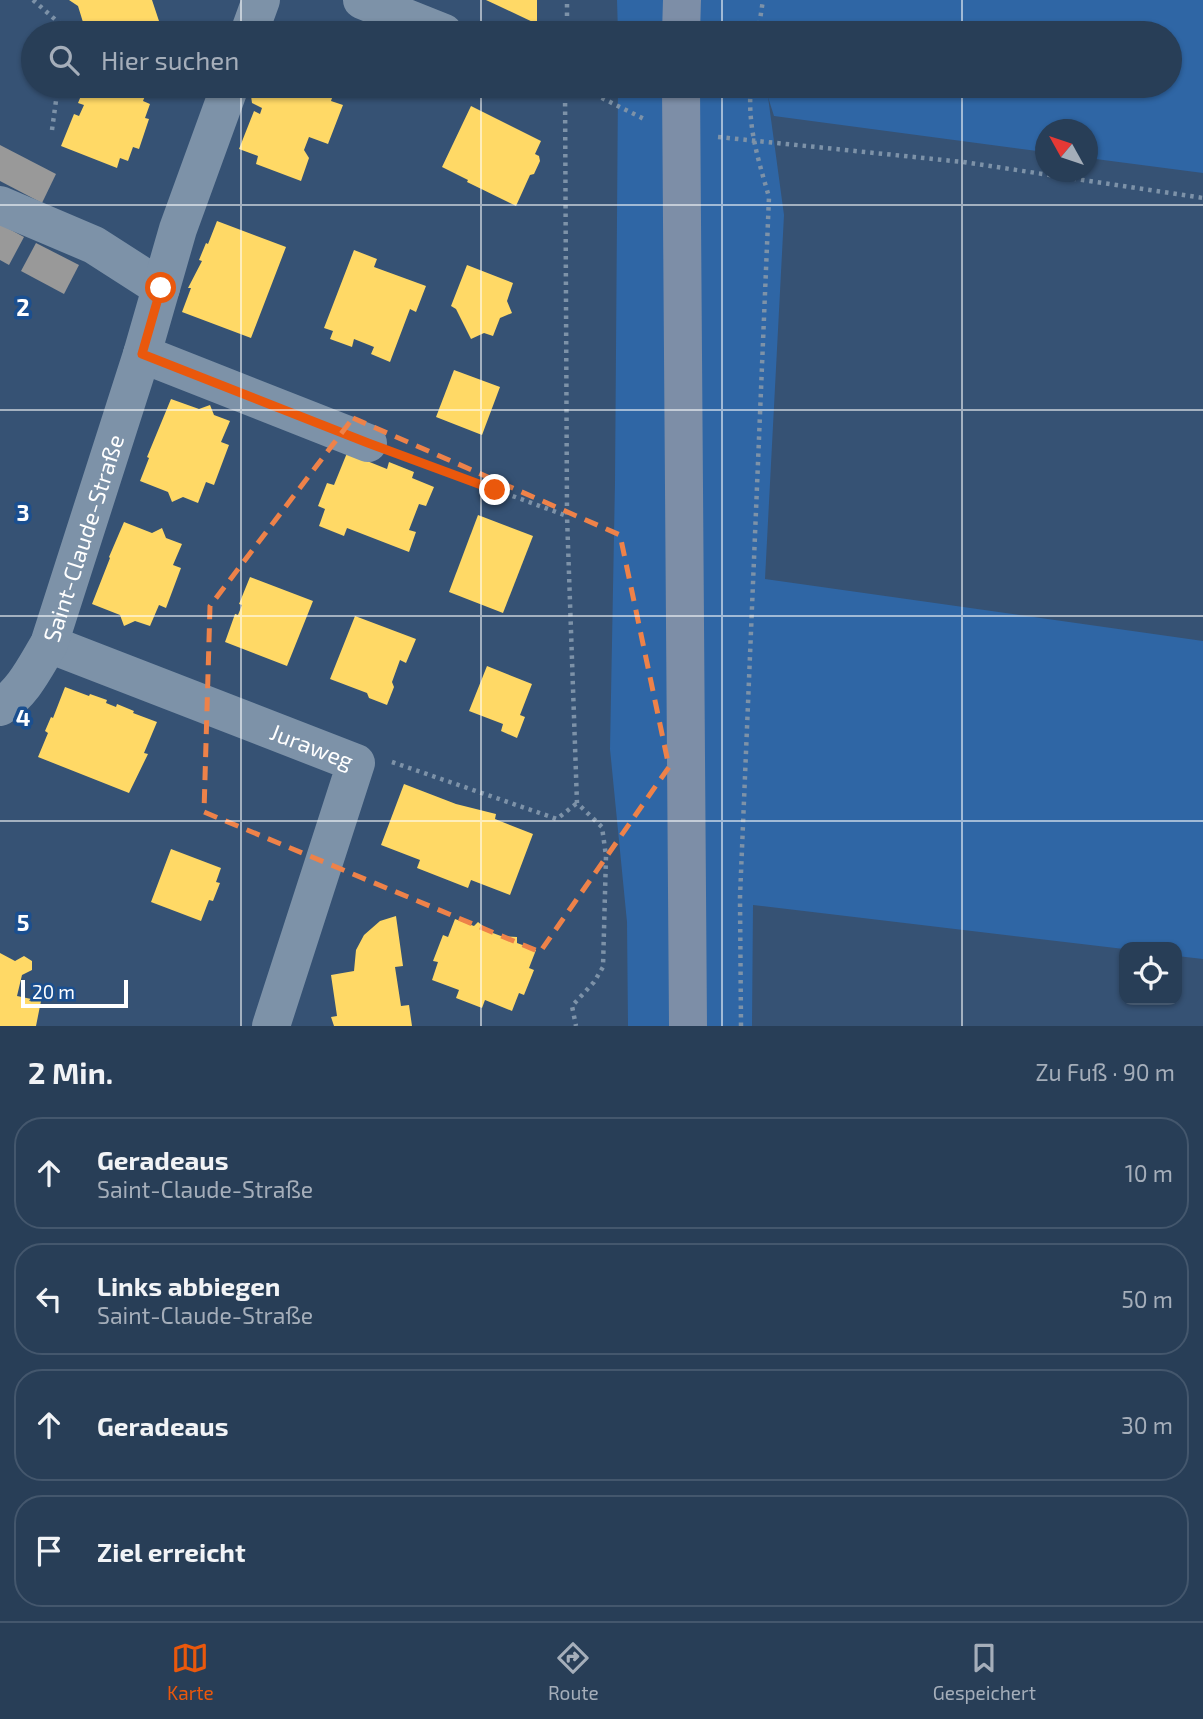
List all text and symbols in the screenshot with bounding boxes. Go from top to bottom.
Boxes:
search box [21,21,1182,98]
icon: search [45,41,83,79]
text: Hier suchen [101,44,239,75]
north arrow [1035,119,1098,182]
route start [145,272,176,303]
text: 2 [16,293,30,321]
street label: Saint-Claude-Straße [37,431,129,645]
route end [479,474,510,505]
text: 3 [16,498,30,526]
text: 4 [16,703,30,731]
street label: Juraweg [266,717,358,775]
text: 5 [17,908,29,936]
map controls [1119,942,1182,1005]
button: locate [1119,942,1182,1005]
scale bar [21,977,128,1009]
text: 20 m [32,980,75,1003]
text: 2 Min. [28,1054,113,1090]
text: Zu Fuß · 90 m [1035,1058,1175,1086]
text: Geradeaus [97,1144,229,1175]
icon: ahead [30,1154,68,1192]
text: 10 m [1125,1159,1173,1187]
text: Saint-Claude-Straße [97,1175,313,1203]
text: Links abbiegen [97,1270,281,1301]
icon: left [30,1280,68,1318]
text: 50 m [1122,1285,1173,1313]
text: Saint-Claude-Straße [97,1301,313,1329]
icon: ahead [30,1406,68,1444]
text: Geradeaus [97,1410,229,1441]
text: 30 m [1121,1411,1173,1439]
icon: arrive [30,1532,68,1570]
text: Ziel erreicht [97,1536,246,1567]
tab: Karte [167,1639,214,1704]
tab: Route [548,1639,599,1704]
tab: Gespeichert [933,1639,1036,1704]

